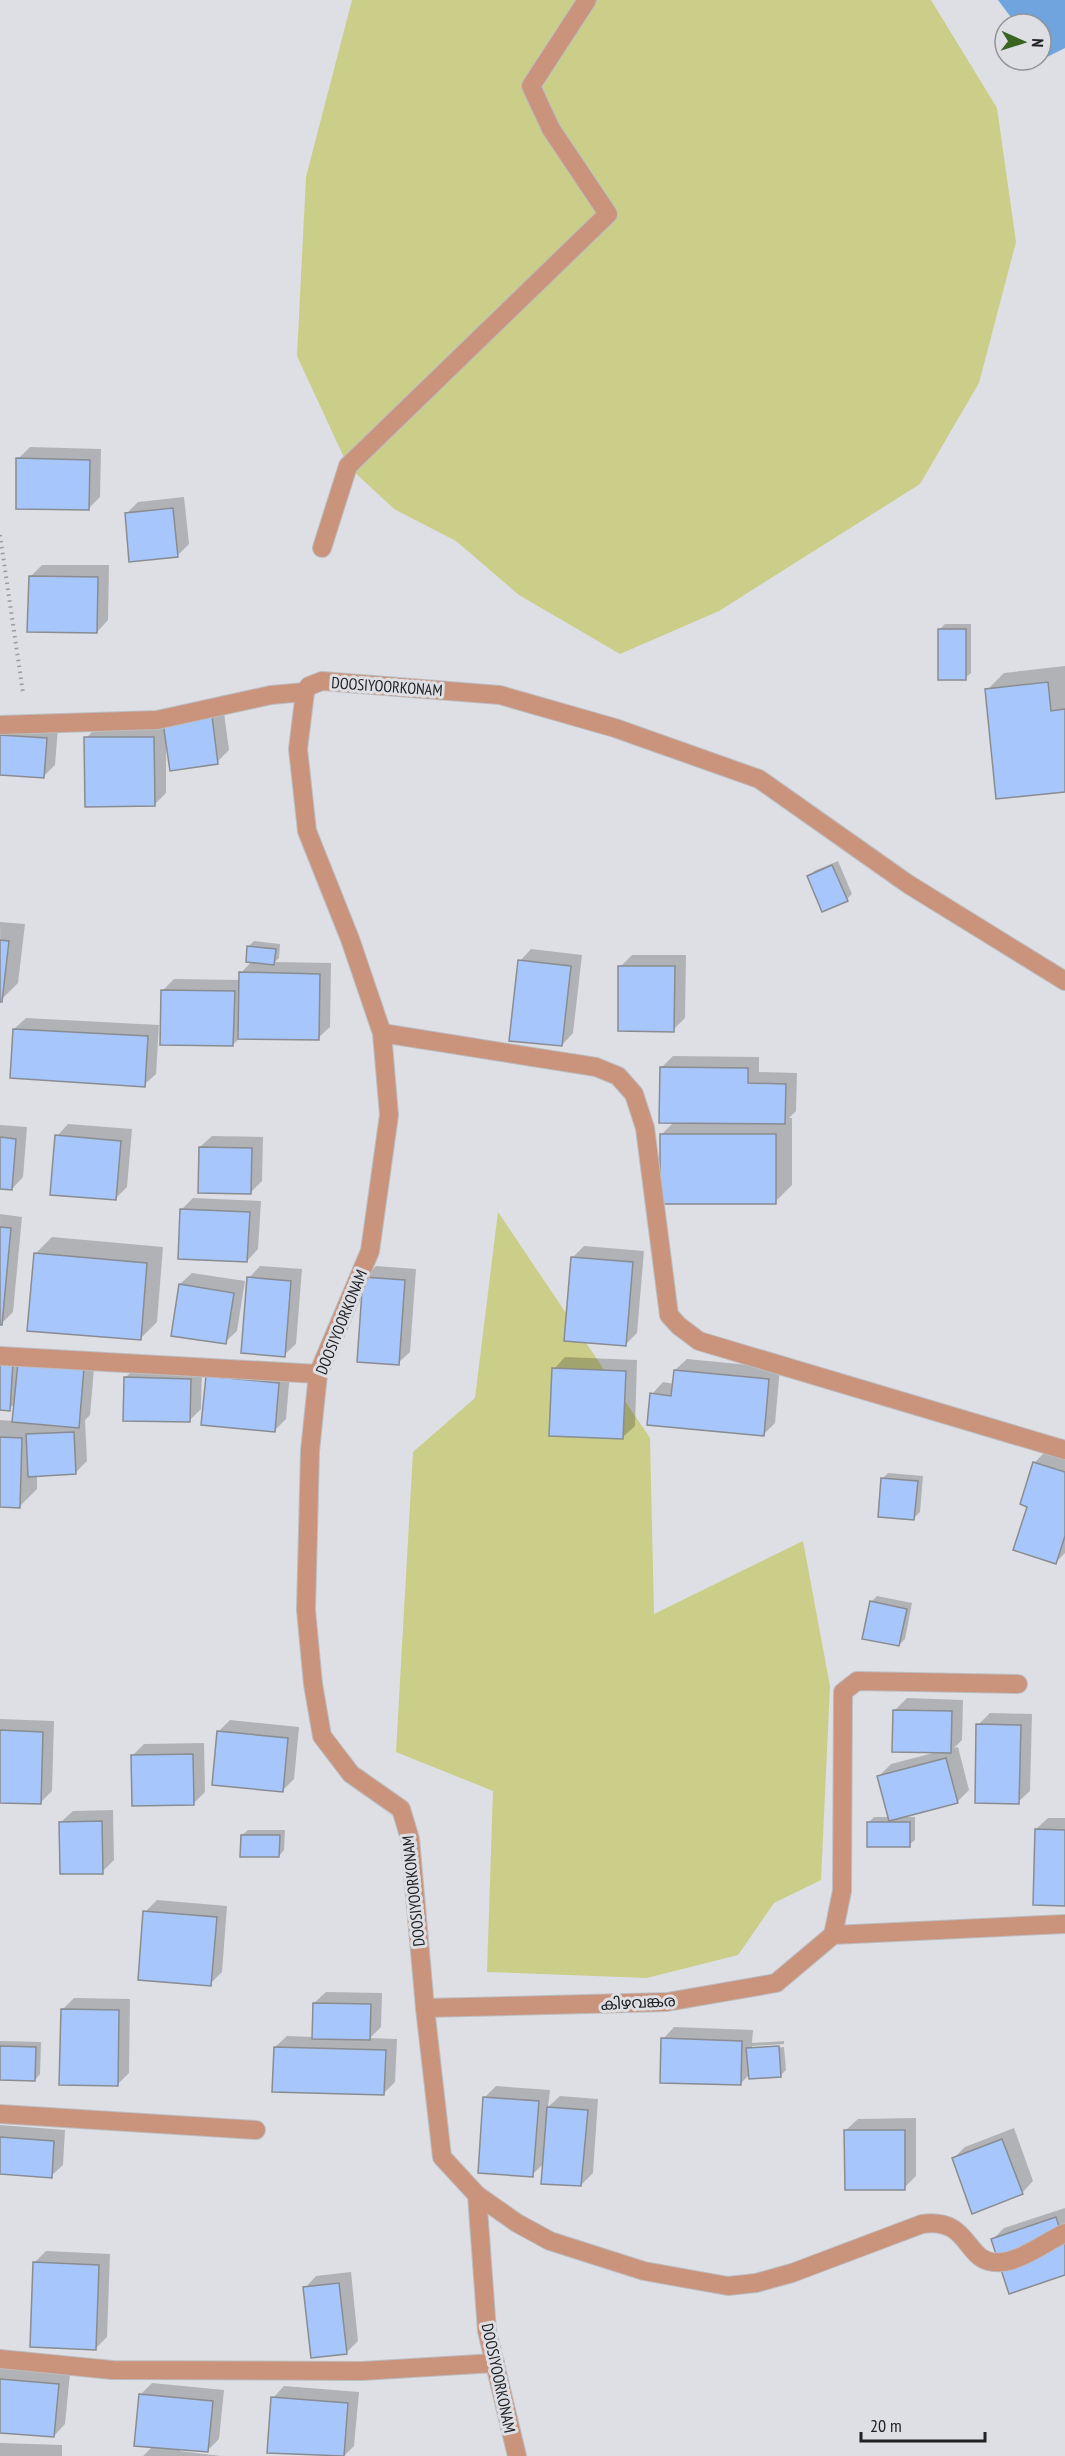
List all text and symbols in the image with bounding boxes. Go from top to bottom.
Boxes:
north arrow [993,12,1053,72]
text: N [1028,38,1048,48]
street label: DOOSIYOORKONAM [331,672,443,700]
street label: DOOSIYOORKONAM [311,1267,371,1377]
street label: DOOSIYOORKONAM [397,1835,429,1947]
street label: കിഴവങ്കര [600,1990,676,2014]
street label: DOOSIYOORKONAM [478,2322,520,2434]
scale bar [861,2405,986,2443]
text: 20 m [870,2414,902,2437]

